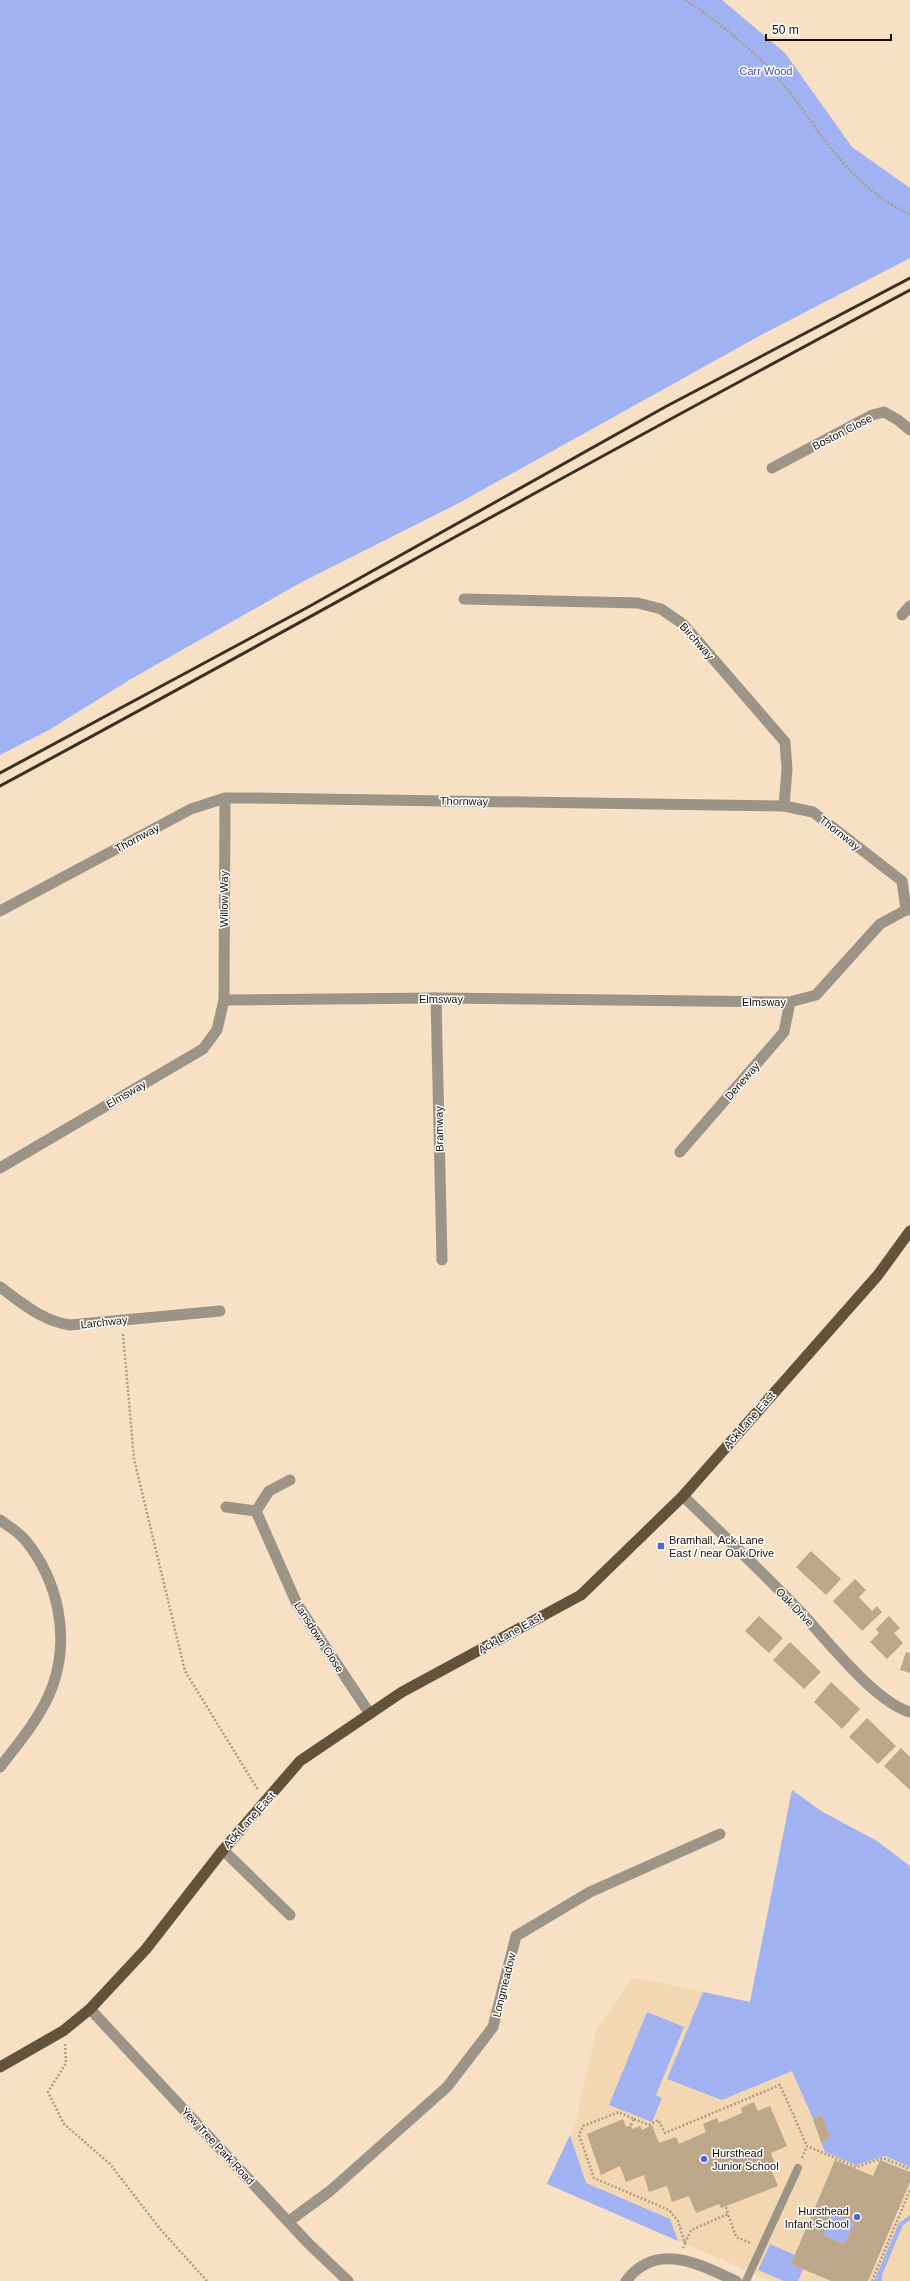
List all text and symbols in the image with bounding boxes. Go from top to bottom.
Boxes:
scale bar [766,16,891,42]
text: 50 m [772,23,799,37]
park label: Carr Wood [740,65,792,77]
street label: Boston Close [810,412,874,452]
street label: Birchway [678,620,717,662]
street label: Thornway [440,795,489,807]
street label: Thornway [817,813,863,853]
street label: Thornway [113,821,162,855]
street label: Willow Way [218,870,230,927]
street label: Elmsway [419,993,463,1005]
street label: Elmsway [742,996,786,1008]
street label: Deneway [722,1059,762,1102]
street label: Elmsway [104,1078,148,1110]
street label: Bramway [433,1105,445,1152]
street label: Larchway [80,1314,129,1330]
street label: Ack Lane East [721,1389,777,1451]
place label: Bramhall, Ack Lane East / near Oak Drive [669,1534,774,1559]
marker: Bramhall, Ack Lane East / near Oak Drive [656,1541,666,1551]
street label: Oak Drive [774,1585,816,1629]
street label: Lansdown Close [292,1600,346,1674]
street label: Ack Lane East [476,1611,544,1655]
street label: Ack Lane East [221,1790,277,1850]
street label: Longmeadow [490,1951,518,2019]
street label: Yew Tree Park Road [179,2105,257,2187]
place label: Hursthead Junior School [712,2147,779,2172]
marker: Hursthead Junior School [699,2154,709,2164]
place label: Hursthead Infant School [785,2205,849,2230]
marker: Hursthead Infant School [852,2212,862,2222]

